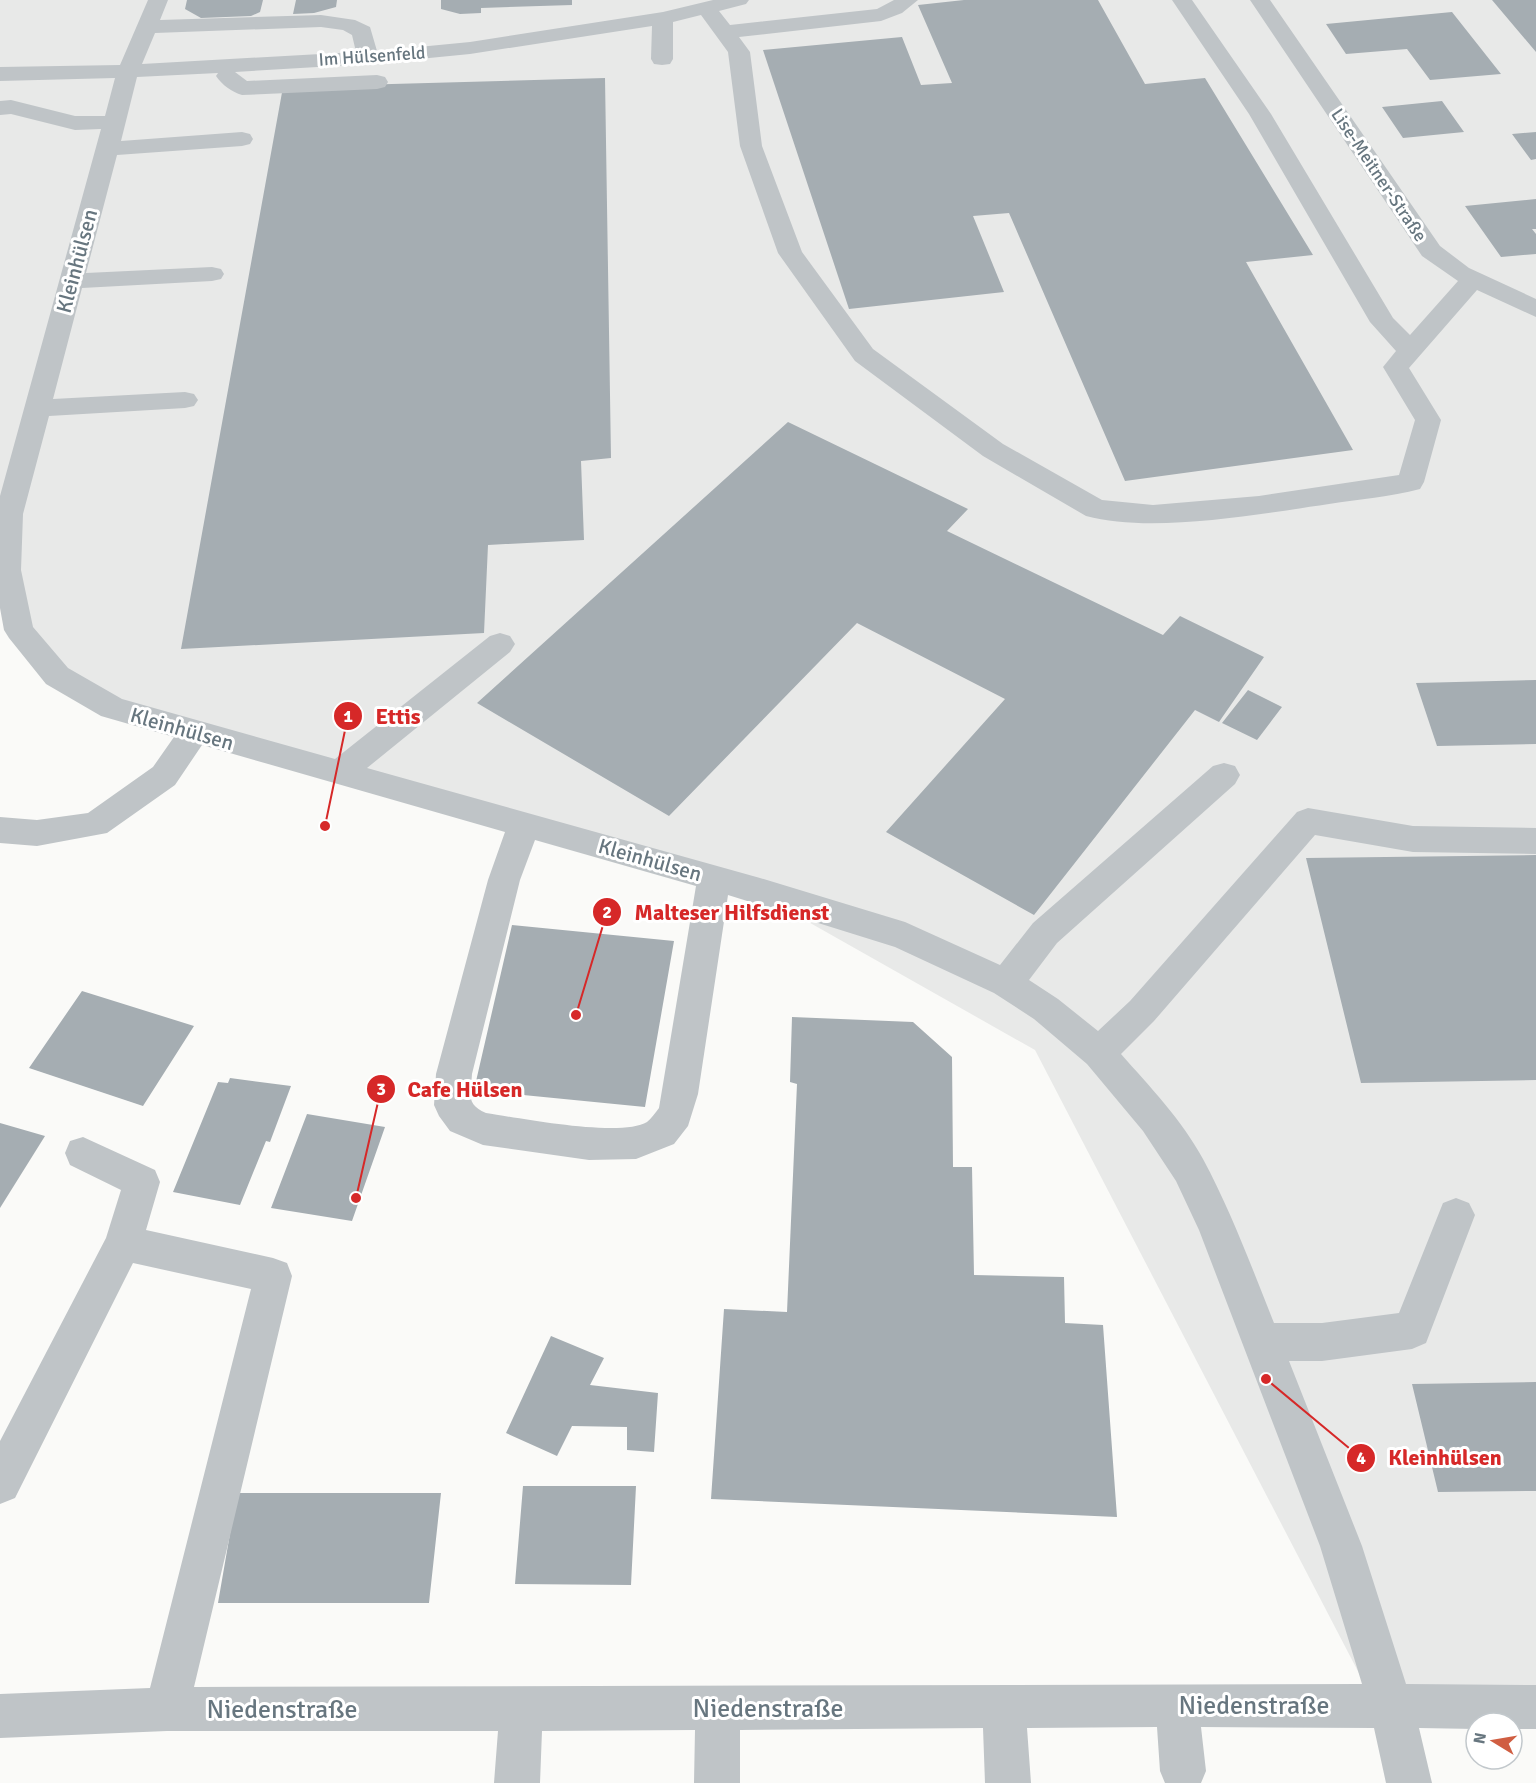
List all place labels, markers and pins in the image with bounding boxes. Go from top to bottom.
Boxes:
callout: Ettis [333,696,432,736]
callout: Malteser Hilfsdienst [592,892,841,932]
callout: Cafe Hülsen [366,1069,535,1109]
callout: Kleinhülsen [1346,1438,1514,1478]

